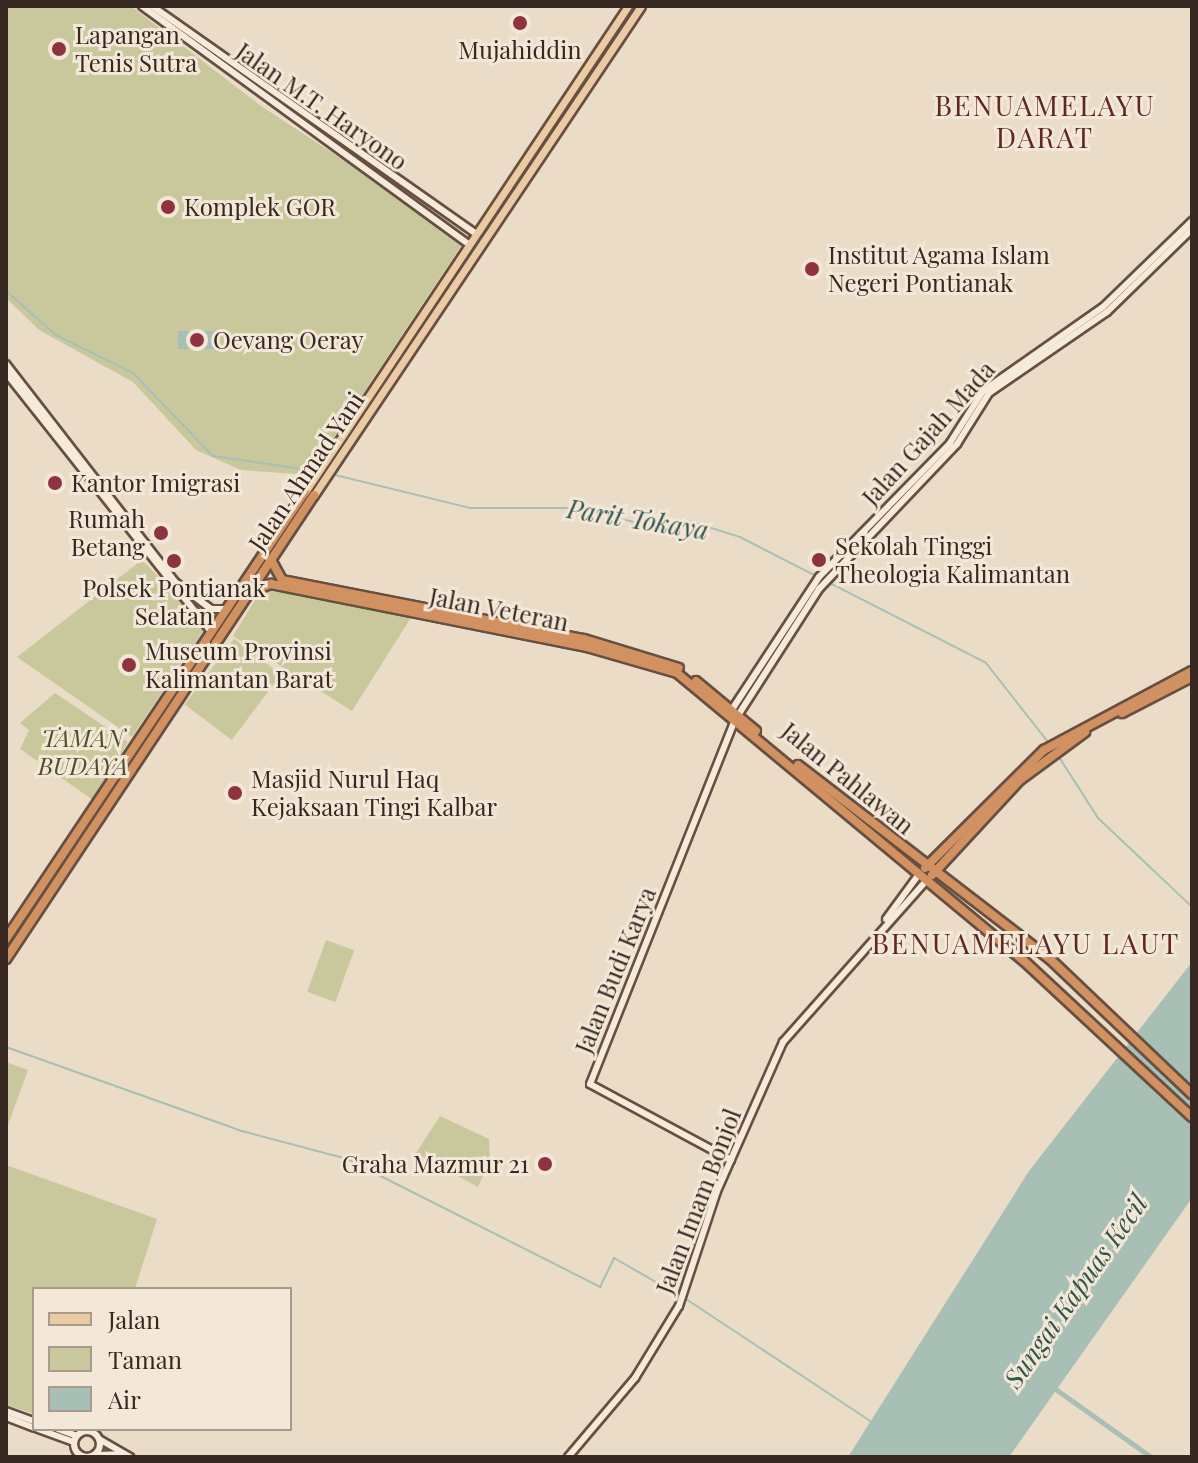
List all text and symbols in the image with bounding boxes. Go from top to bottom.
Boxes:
marker: Mujahiddin [511,14,529,32]
place label: Lapangan Tenis Sutra [75,21,197,77]
street label: Jalan M.T. Haryono [231,36,413,176]
place label: Mujahiddin [458,36,582,64]
marker: Lapangan Tenis Sutra [50,40,68,58]
district label: BENUAMELAYU DARAT [934,88,1156,154]
place label: Komplek GOR [184,193,336,221]
marker: Komplek GOR [159,198,177,216]
place label: Institut Agama Islam Negeri Pontianak [828,241,1051,297]
marker: Institut Agama Islam Negeri Pontianak [803,260,821,278]
place label: Oevang Oeray [213,326,364,354]
marker: Oevang Oeray [188,331,206,349]
street label: Jalan Gajah Mada [856,355,1000,511]
street label: Jalan Ahmad Yani [242,386,370,556]
place label: Kantor Imigrasi [71,469,241,497]
marker: Kantor Imigrasi [46,474,64,492]
water label: Parit Tokaya [565,492,711,546]
place label: Rumah Betang [68,505,145,561]
marker: Rumah Betang [152,524,170,542]
place label: Sekolah Tinggi Theologia Kalimantan [835,532,1070,588]
marker: Sekolah Tinggi Theologia Kalimantan [810,551,828,569]
marker: Polsek Pontianak Selatan [165,552,183,570]
place label: Polsek Pontianak Selatan [82,574,266,630]
street label: Jalan Veteran [427,581,571,637]
place label: Museum Provinsi Kalimantan Barat [145,637,333,693]
marker: Museum Provinsi Kalimantan Barat [120,656,138,674]
street label: Jalan Pahlawan [776,716,920,840]
park label: TAMAN BUDAYA [38,724,128,780]
place label: Masjid Nurul Haq Kejaksaan Tingi Kalbar [251,765,498,821]
marker: Masjid Nurul Haq Kejaksaan Tingi Kalbar [226,784,244,802]
street label: Jalan Budi Karya [569,883,661,1057]
district label: BENUAMELAYU LAUT [872,926,1180,960]
street label: Jalan Imam Bonjol [649,1105,747,1297]
place label: Graha Mazmur 21 [341,1150,529,1178]
marker: Graha Mazmur 21 [536,1155,554,1173]
water label: Sungai Kapuas Kecil [997,1188,1153,1394]
legend [32,1287,292,1431]
text: Jalan [108,1303,160,1335]
text: Taman [108,1343,182,1375]
text: Air [108,1383,141,1415]

